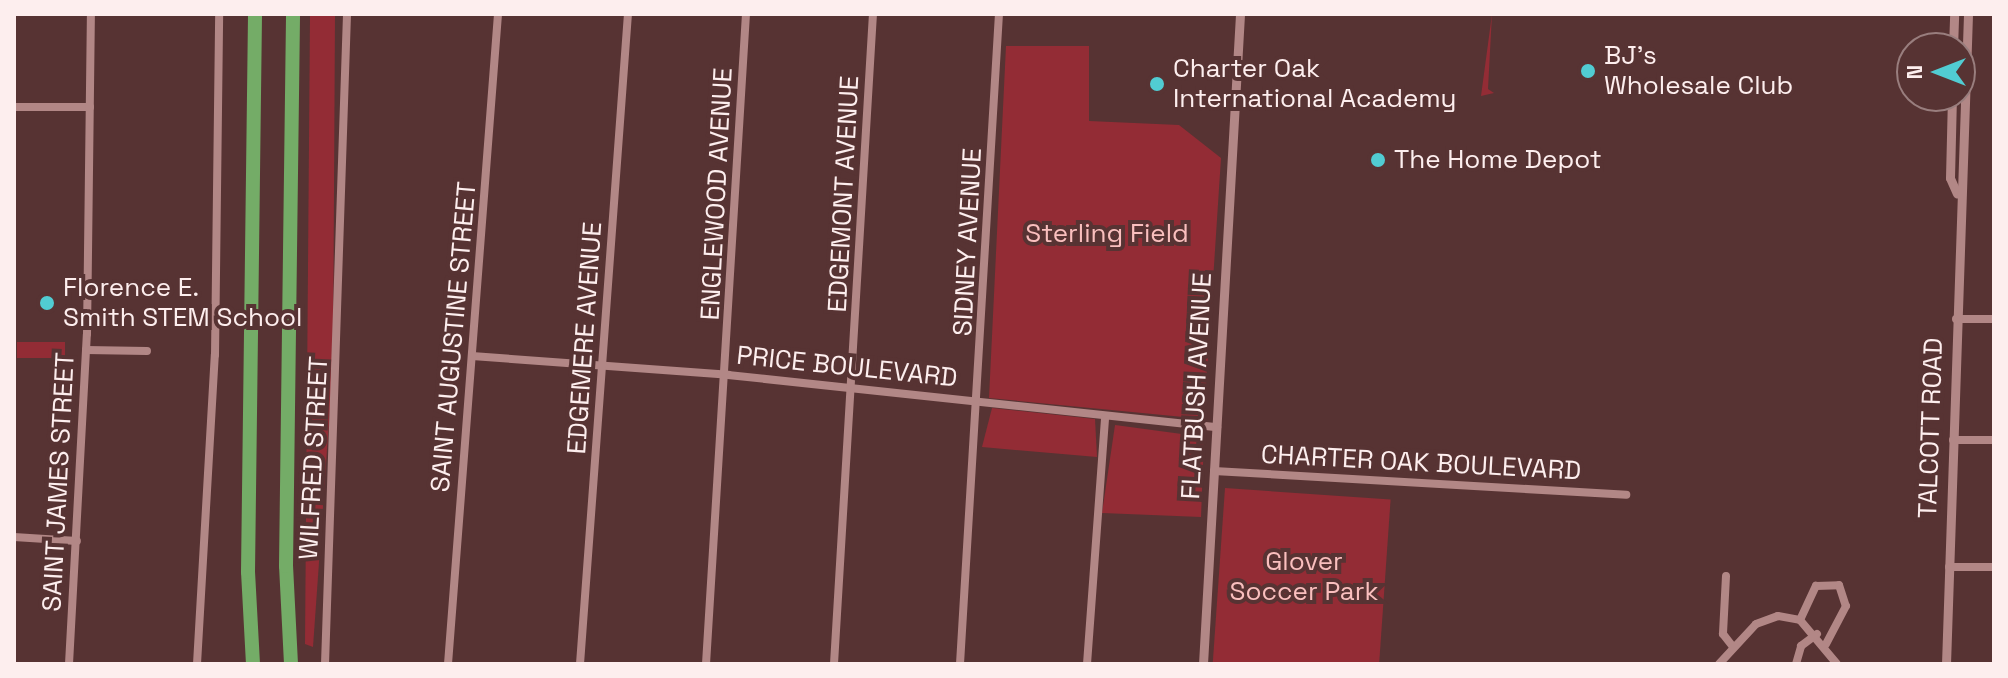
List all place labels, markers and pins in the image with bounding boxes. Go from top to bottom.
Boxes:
place label: BJ's Wholesale Club [1604,40,1793,102]
place label: Charter Oak International Academy [1173,53,1457,114]
marker: BJ's Wholesale Club [1579,62,1597,80]
marker: Charter Oak International Academy [1148,75,1166,93]
place label: The Home Depot [1394,144,1602,176]
marker: The Home Depot [1369,151,1387,169]
place label: Florence E. Smith STEM School [63,272,302,334]
marker: Florence E. Smith STEM School [38,294,56,312]

